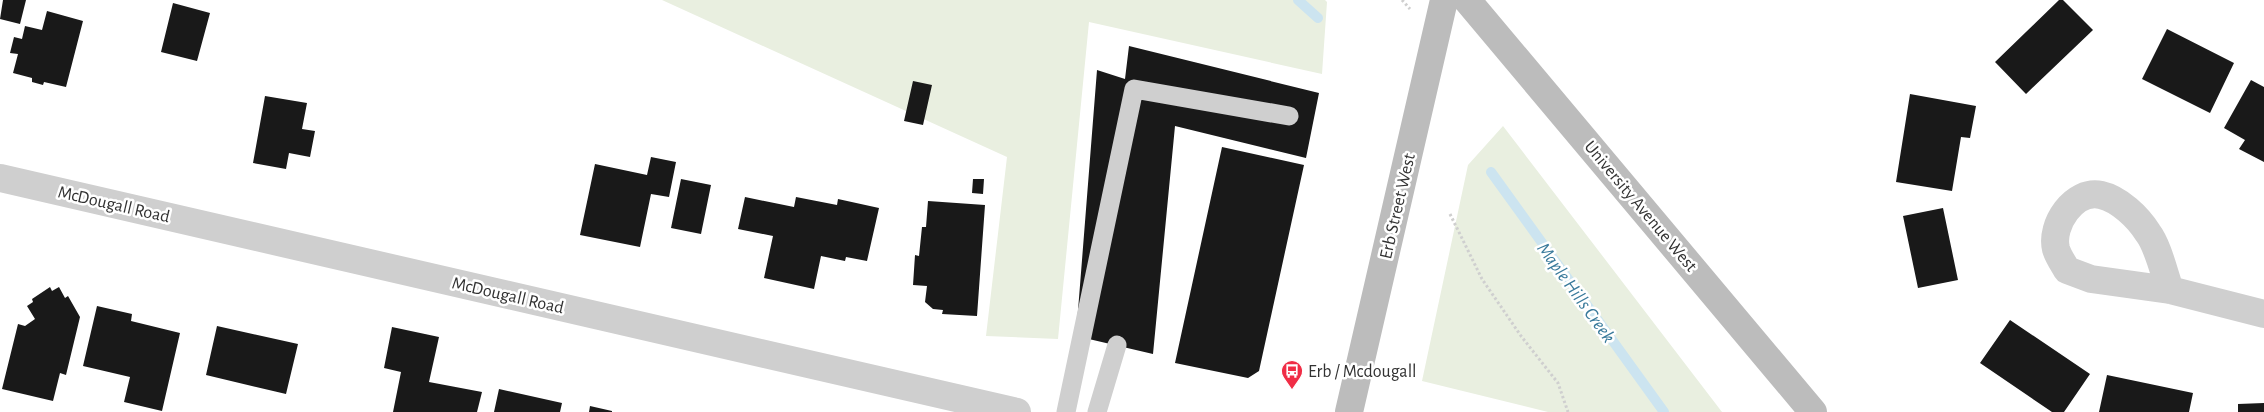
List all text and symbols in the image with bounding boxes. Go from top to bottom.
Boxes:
street label: University Avenue West [1580,138,1700,276]
street label: Erb Street West [1377,151,1419,261]
street label: McDougall Road [56,183,172,227]
water label: Maple Hills Creek [1533,239,1618,347]
street label: McDougall Road [450,274,566,318]
bus stop icon: Erb / Mcdougall [1280,359,1304,390]
place label: Erb / Mcdougall [1308,363,1417,381]

